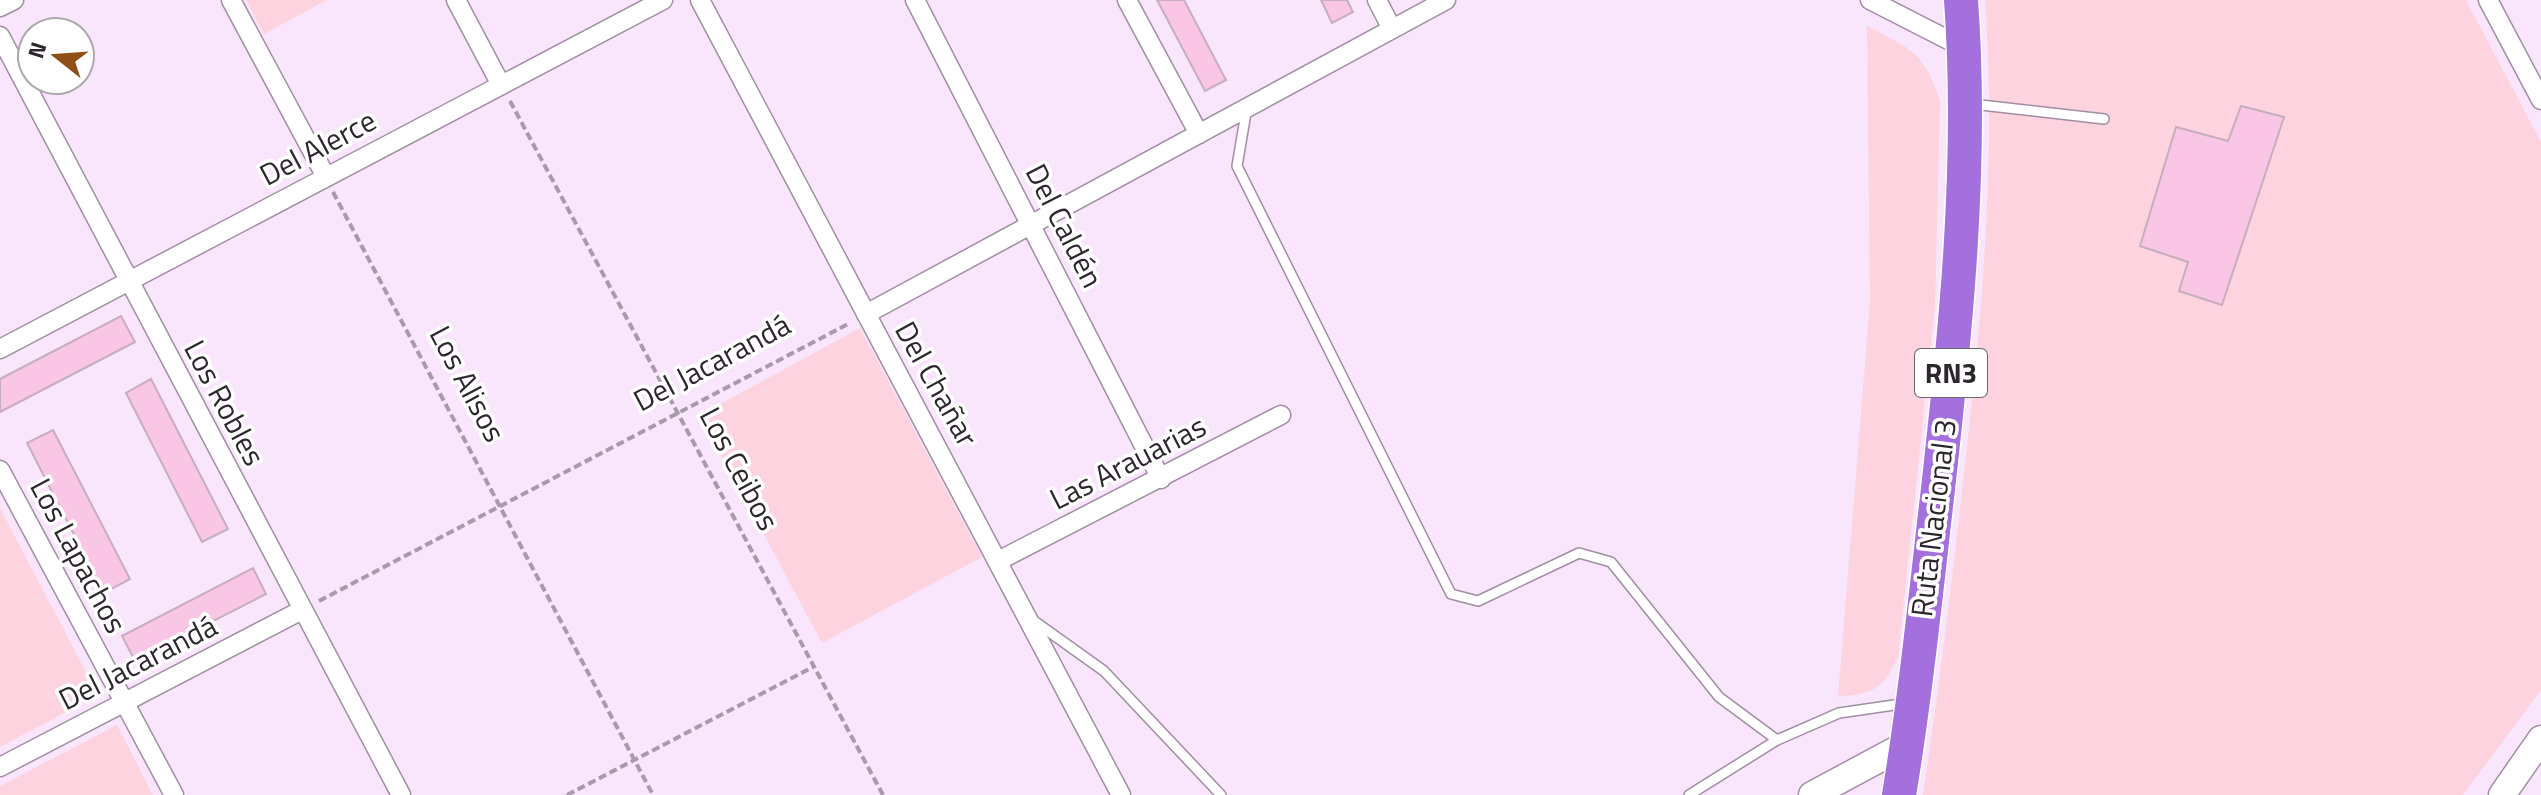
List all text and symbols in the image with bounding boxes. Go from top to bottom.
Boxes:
north arrow [16,16,96,96]
text: N [18,38,55,62]
street label: Del Alerce [251,97,384,197]
street label: Del Caldén [1014,156,1116,295]
street label: Del Jacarandá [625,301,798,423]
street label: Del Chañar [884,312,990,455]
street label: Los Alisos [418,317,518,450]
street label: Los Robles [173,331,277,474]
road number: RN3 [1915,349,1987,397]
street label: Los Ceibos [688,399,792,538]
street label: Las Arauarias [1041,403,1214,521]
street label: Ruta Nacional 3 [1898,416,1968,619]
street label: Los Lapachos [19,470,139,641]
street label: Del Jacarandá [50,603,225,722]

